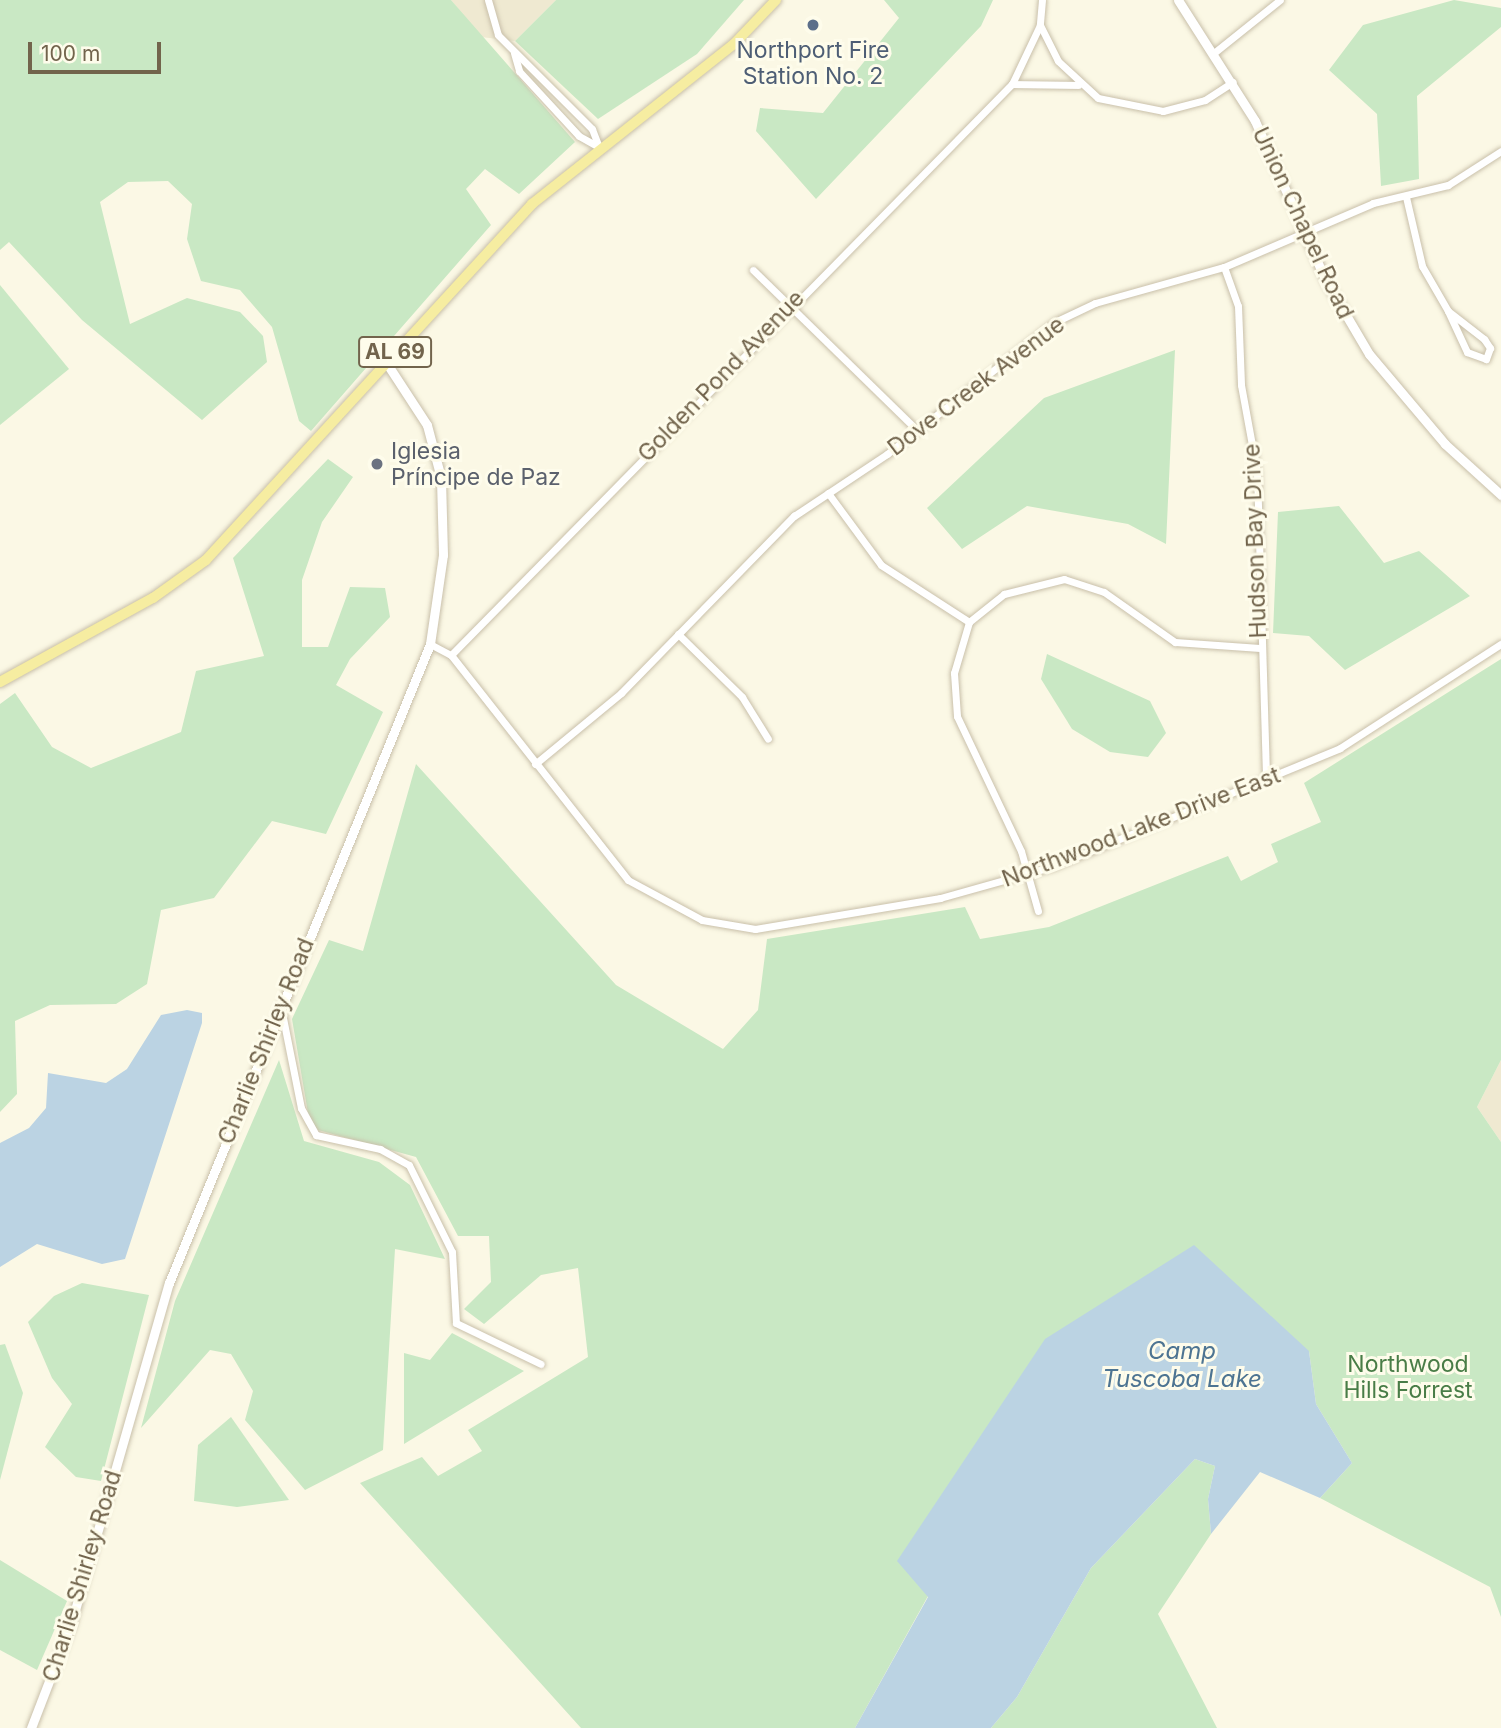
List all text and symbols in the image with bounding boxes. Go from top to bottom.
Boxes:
marker: Northport Fire Station No. 2 [805,17,821,33]
scale bar [32,28,164,72]
place label: Northport Fire Station No. 2 [737,36,889,90]
text: 100 m [41,41,100,66]
street label: Union Chapel Road [1246,123,1360,323]
street label: Golden Pond Avenue [632,285,810,467]
street label: Dove Creek Avenue [882,311,1070,461]
road number: AL 69 [356,334,434,370]
place label: Iglesia Príncipe de Paz [391,437,561,491]
street label: Hudson Bay Drive [1238,443,1272,639]
marker: Iglesia Príncipe de Paz [369,456,385,472]
street label: Northwood Lake Drive East [998,761,1284,893]
street label: Charlie Shirley Road [212,934,320,1148]
water label: Camp Tuscoba Lake [1102,1337,1262,1393]
park label: Northwood Hills Forrest [1343,1350,1473,1404]
street label: Charlie Shirley Road [37,1467,127,1685]

